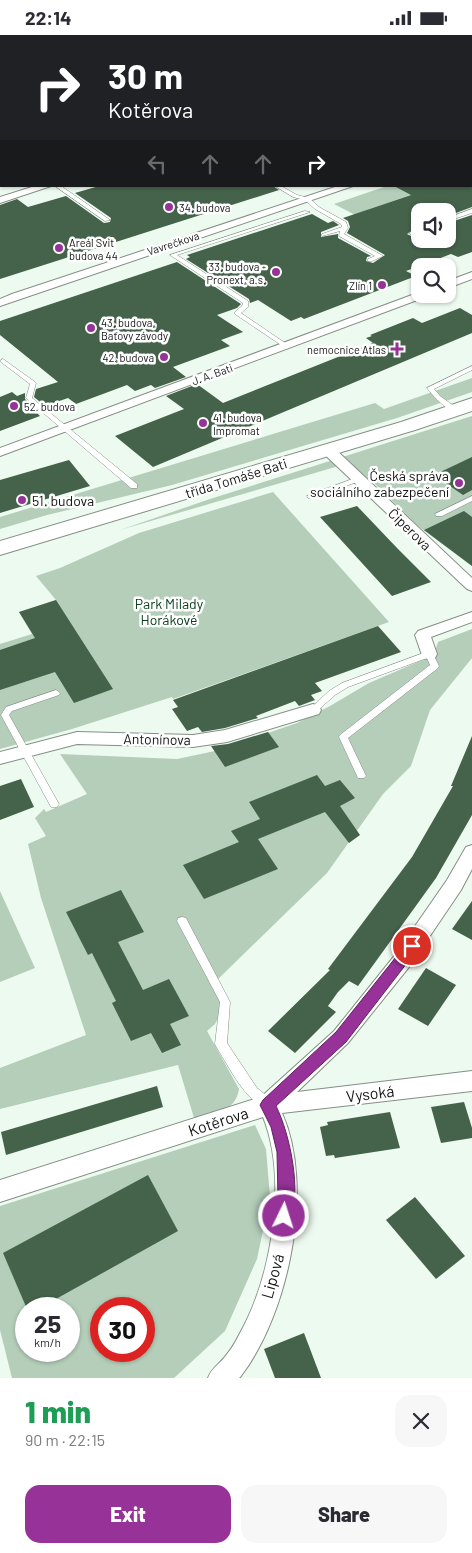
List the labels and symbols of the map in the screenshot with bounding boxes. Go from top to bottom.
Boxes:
marker: 34. budova [163,201,175,213]
place label: 34. budova [179,201,230,214]
street label: Vavrečkova [145,228,201,258]
place label: Areál Svit budova 44 [69,236,118,262]
marker: Areál Svit budova 44 [53,242,65,254]
place label: 33. budova - Pronext, a.s. [207,260,266,286]
marker: 33. budova - Pronext, a.s. [270,266,282,278]
place label: Zlín 1 [349,279,372,292]
marker: Zlín 1 [376,279,388,291]
place label: 43. budova, Baťovy závody [101,316,168,342]
marker: 43. budova, Baťovy závody [85,322,97,334]
marker: nemocnice Atlas [390,342,404,356]
place label: nemocnice Atlas [307,343,386,356]
place label: 42. budova [102,351,154,364]
marker: 42. budova [158,351,170,363]
street label: J. A. Bati [190,361,234,387]
marker: 52. budova [8,400,20,412]
place label: 52. budova [24,400,75,413]
place label: 41. budova Impromat [213,411,262,437]
marker: 41. budova Impromat [197,417,209,429]
street label: třída Tomáše Bati [183,454,289,502]
place label: Česká správa sociálního zabezpečení [310,467,449,500]
marker: Česká správa sociálního zabezpečení [453,477,465,489]
place label: 51. budova [32,492,94,509]
marker: 51. budova [16,494,28,506]
street label: Čiperova [385,504,435,554]
park label: Park Milady Horákové [135,595,204,628]
street label: Antonínova [123,730,191,748]
pin [391,925,433,967]
street label: Vysoká [345,1081,395,1105]
street label: Kotěrova [186,1102,250,1140]
position arrow [257,1189,309,1241]
street label: Lipová [257,1251,287,1301]
speed limit sign: 30 [90,1297,155,1362]

